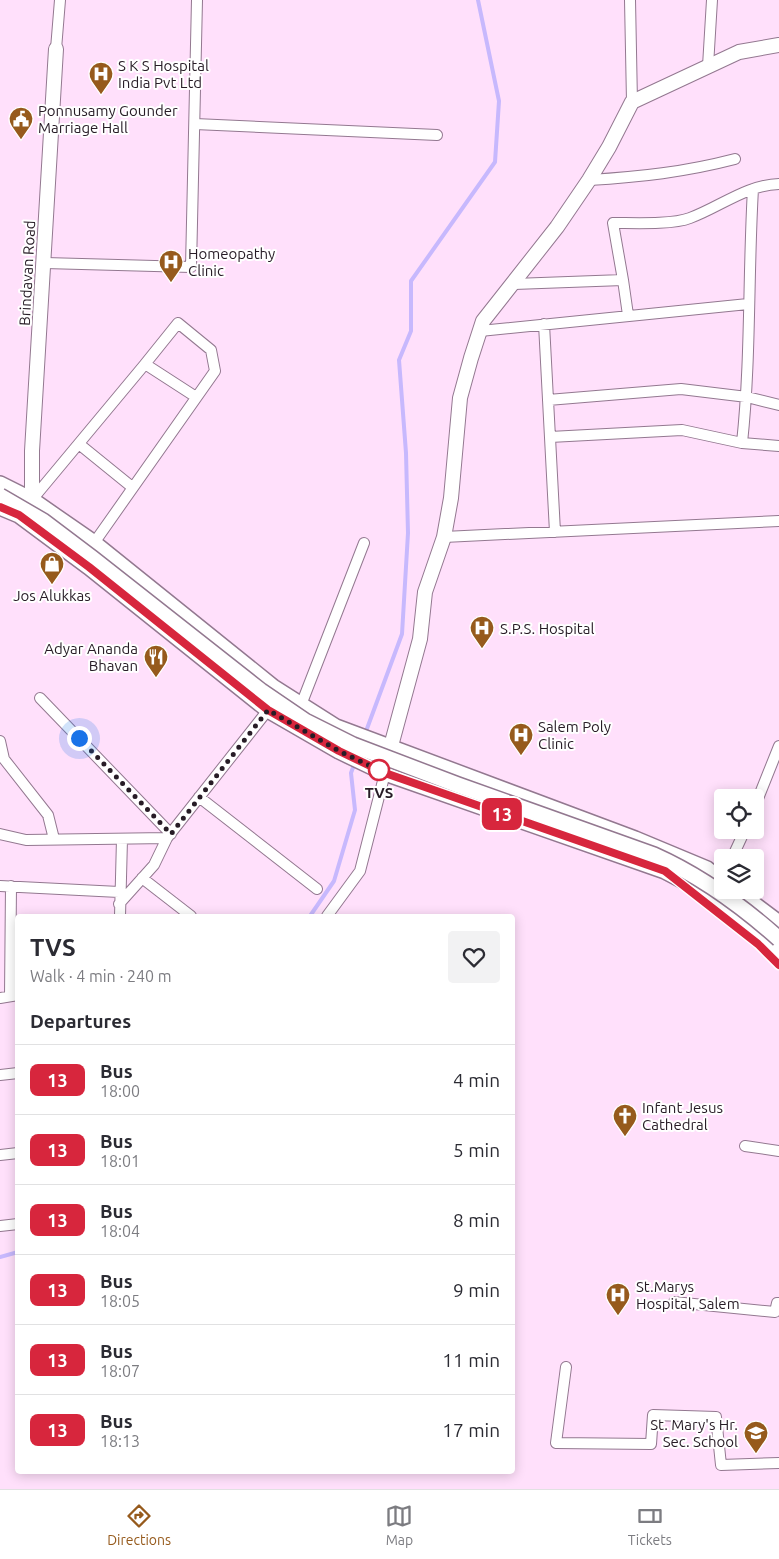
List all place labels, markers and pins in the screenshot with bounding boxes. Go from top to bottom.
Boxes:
place label: S K S Hospital India Pvt Ltd [118,57,209,91]
hospital icon: S K S Hospital India Pvt Ltd [88,61,114,95]
place label: Ponnusamy Gounder Marriage Hall [38,102,178,136]
public building icon: Ponnusamy Gounder Marriage Hall [8,106,34,140]
place label: Homeopathy Clinic [188,245,275,279]
hospital icon: Homeopathy Clinic [158,249,184,283]
shop icon: Jos Alukkas [39,551,65,585]
place label: Jos Alukkas [13,587,91,604]
hospital icon: S.P.S. Hospital [469,615,495,649]
place label: S.P.S. Hospital [500,620,594,637]
place label: Adyar Ananda Bhavan [44,640,138,674]
restaurant icon: Adyar Ananda Bhavan [143,644,169,678]
place label: Salem Poly Clinic [538,718,611,752]
hospital icon: Salem Poly Clinic [508,722,534,756]
marker: TVS [368,759,390,781]
place label: TVS [365,784,393,801]
place label: Infant Jesus Cathedral [642,1099,723,1133]
church icon: Infant Jesus Cathedral [612,1103,638,1137]
place label: St.Marys Hospital, Salem [636,1278,740,1312]
hospital icon: St.Marys Hospital, Salem [605,1282,631,1316]
place label: St. Mary's Hr. Sec. School [650,1416,738,1450]
school or university icon: St. Mary's Hr. Sec. School [743,1420,769,1454]

